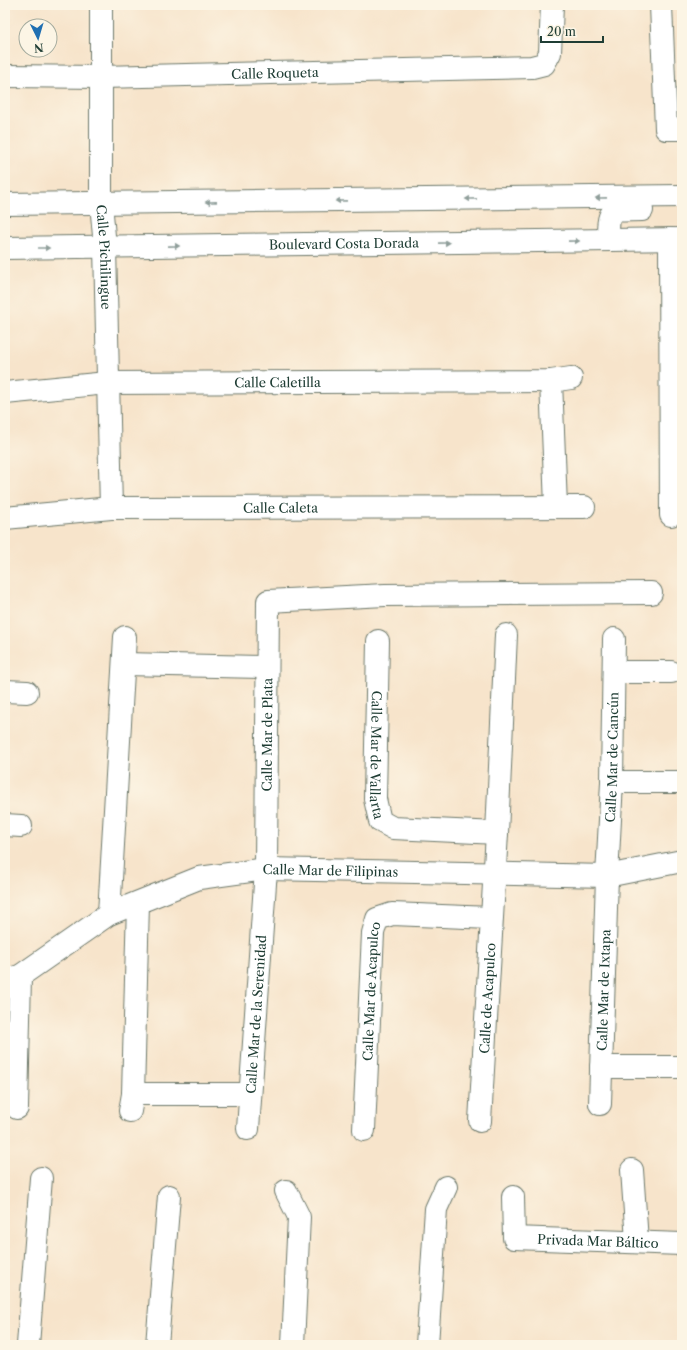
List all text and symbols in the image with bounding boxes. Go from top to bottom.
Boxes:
north arrow [18,18,58,58]
scale bar [541,18,603,44]
text: 20 m [547,24,576,39]
text: N [33,41,44,55]
street label: Calle Roqueta [231,64,319,82]
one-way arrow [595,194,607,201]
one-way arrow [464,196,477,202]
one-way arrow [335,197,347,204]
one-way arrow [204,199,217,205]
street label: Calle Pichilingue [93,204,114,310]
street label: Boulevard Costa Dorada [269,234,419,252]
one-way arrow [568,238,581,244]
one-way arrow [438,239,450,246]
one-way arrow [168,243,180,250]
one-way arrow [38,245,51,251]
street label: Calle Caletilla [234,374,321,390]
street label: Calle Caleta [243,500,318,516]
street label: Calle Mar de Plata [259,678,275,791]
street label: Calle Mar de Vallarta [367,690,387,821]
street label: Calle Mar de Cancún [602,692,621,823]
street label: Calle Mar de Filipinas [263,861,399,880]
street label: Calle Mar de Acapulco [359,919,384,1061]
street label: Calle Mar de Ixtapa [594,929,613,1051]
street label: Calle Mar de la Serenidad [242,934,269,1094]
street label: Calle de Acapulco [476,942,499,1054]
street label: Privada Mar Báltico [537,1231,659,1251]

